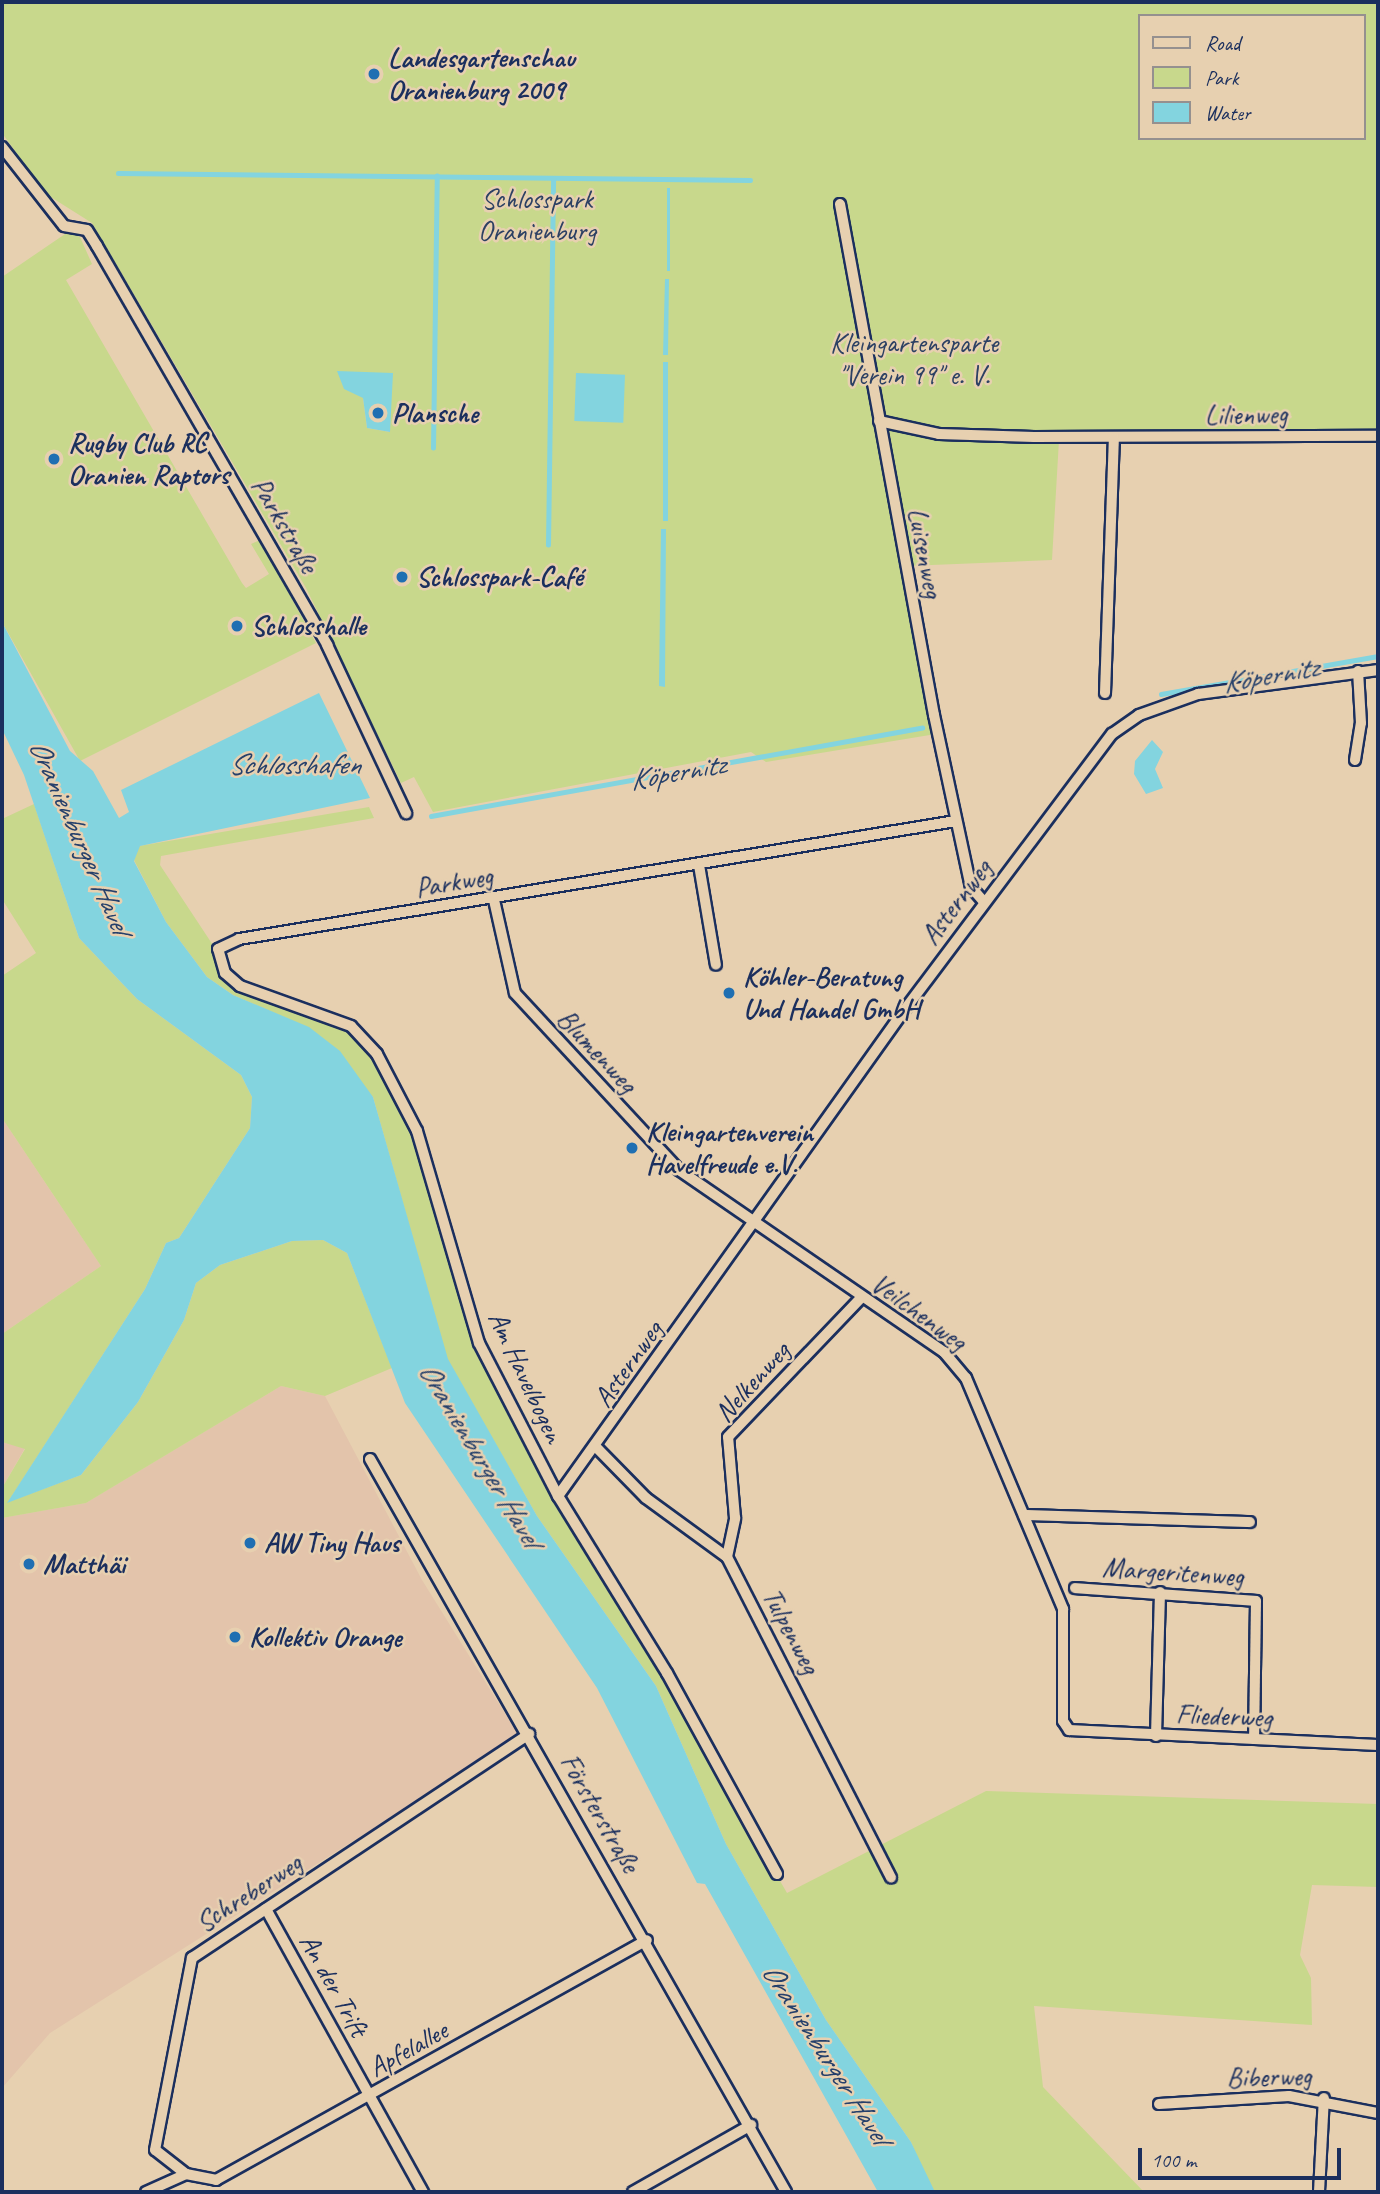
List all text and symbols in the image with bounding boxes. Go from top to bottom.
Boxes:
legend [1138,14,1366,140]
text: Road [1205,30,1240,56]
place label: Landesgartenschau Oranienburg 2009 [388,41,575,107]
text: Park [1205,65,1238,91]
marker: Landesgartenschau Oranienburg 2009 [366,66,382,82]
text: Water [1205,100,1251,126]
park label: Schlosspark Oranienburg [478,182,596,248]
park label: Kleingartensparte "Verein 99" e. V. [830,326,998,392]
place label: Plansche [392,396,478,430]
street label: Lilienweg [1204,397,1288,433]
marker: Plansche [370,405,386,421]
place label: Rugby Club RC Oranien Raptors [68,426,229,492]
marker: Rugby Club RC Oranien Raptors [46,451,62,467]
street label: Parkstraße [244,471,326,579]
street label: Luisenweg [900,505,950,601]
place label: Schlosspark-Café [416,560,582,594]
marker: Schlosspark-Café [394,569,410,585]
place label: Schlosshalle [251,609,366,643]
marker: Schlosshalle [229,618,245,634]
water label: Köpernitz [1220,649,1320,701]
water label: Oranienburger Havel [21,734,139,938]
water label: Schlosshafen [228,746,360,782]
water label: Köpernitz [627,746,727,798]
street label: Asternweg [913,853,999,951]
street label: Parkweg [413,859,495,905]
place label: Köhler-Beratung Und Handel GmbH [743,960,920,1026]
marker: Köhler-Beratung Und Handel GmbH [721,985,737,1001]
street label: Blumenweg [550,1002,644,1100]
place label: Kleingartenverein Havelfreude e.V. [646,1115,813,1181]
marker: Kleingartenverein Havelfreude e.V. [624,1140,640,1156]
street label: Veilchenweg [865,1266,973,1358]
street label: Am Havelbogen [481,1306,571,1448]
street label: Asternweg [586,1314,670,1414]
street label: Nelkenweg [707,1335,797,1429]
water label: Oranienburger Havel [411,1355,549,1553]
place label: AW Tiny Haus [264,1526,401,1560]
marker: AW Tiny Haus [242,1535,258,1551]
place label: Matthäi [43,1547,125,1581]
street label: Margeritenweg [1101,1550,1245,1594]
marker: Matthäi [21,1556,37,1572]
street label: Tulpenweg [755,1583,827,1679]
place label: Kollektiv Orange [249,1620,402,1654]
marker: Kollektiv Orange [227,1629,243,1645]
street label: Fliederweg [1175,1698,1273,1734]
street label: Försterstraße [553,1748,647,1878]
street label: Schreberweg [190,1846,308,1940]
street label: An der Trift [292,1928,376,2042]
water label: Oranienburger Havel [754,1956,898,2150]
street label: Apfelallee [362,2014,454,2084]
street label: Biberweg [1226,2059,1312,2095]
scale bar [1142,2134,1345,2178]
text: 100 m [1151,2147,1196,2173]

